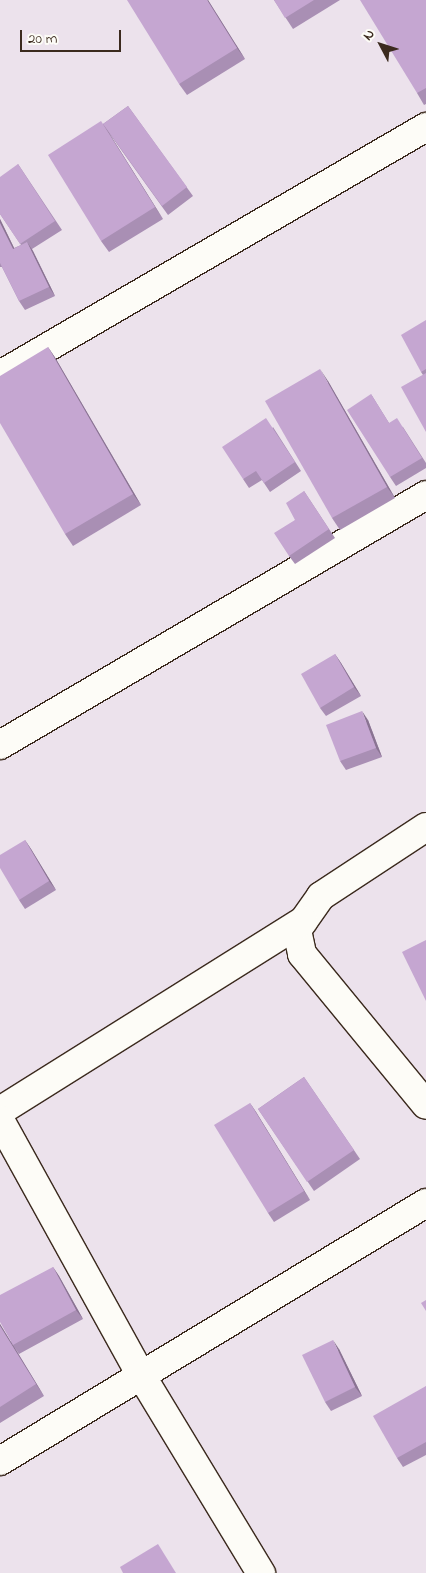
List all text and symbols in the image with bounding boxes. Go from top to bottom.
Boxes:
scale bar [22,20,124,52]
north arrow [356,20,406,70]
text: N [358,25,380,45]
text: 20 m [28,28,57,50]

